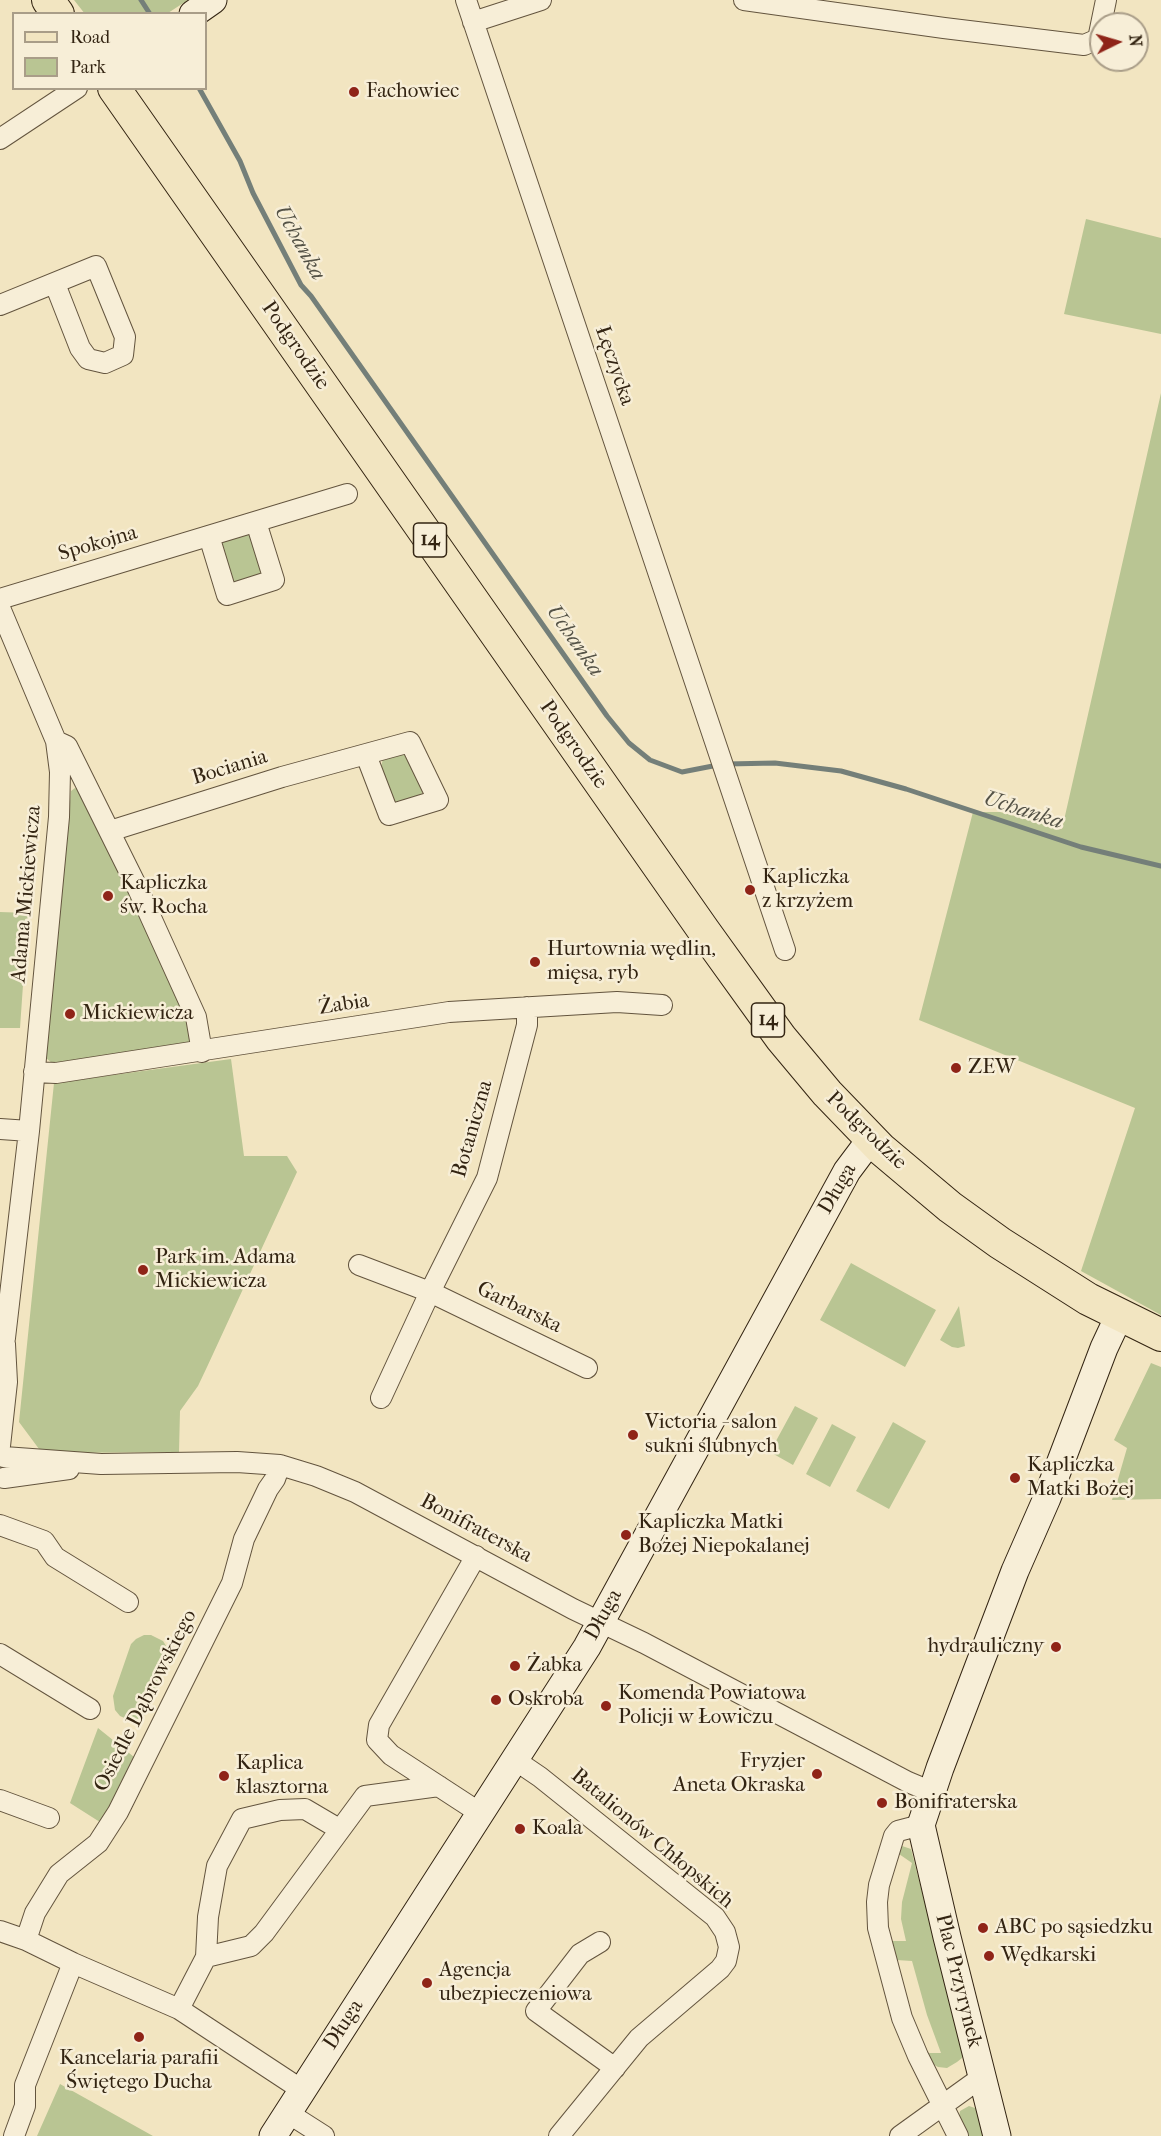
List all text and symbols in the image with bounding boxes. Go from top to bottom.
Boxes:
legend [12,12,207,90]
north arrow [1089,12,1149,72]
text: Road [70,27,110,48]
text: N [1125,34,1145,47]
text: Park [70,57,106,78]
place label: Fachowiec [366,79,459,105]
marker: Fachowiec [347,85,361,99]
water label: Uchanka [268,201,330,285]
street label: Podgrodzie [255,297,335,395]
street label: Łęczycka [589,323,639,409]
street label: Spokojna [56,521,140,567]
road number: 14 [414,523,446,557]
water label: Uchanka [540,600,608,682]
street label: Podgrodzie [533,696,613,794]
street label: Bociania [189,745,271,791]
water label: Uchanka [980,786,1066,836]
street label: Adama Mickiewicza [7,804,47,984]
place label: Kapliczka z krzyżem [762,865,853,915]
place label: Kapliczka św. Rocha [120,871,207,921]
marker: Kapliczka z krzyżem [743,883,757,897]
marker: Kapliczka św. Rocha [101,889,115,903]
place label: Hurtownia wędlin, mięsa, ryb [547,937,716,987]
marker: Hurtownia wędlin, mięsa, ryb [528,955,542,969]
street label: Żabia [317,989,371,1021]
place label: Mickiewicza [82,1001,194,1027]
road number: 14 [752,1003,784,1037]
marker: Mickiewicza [63,1007,77,1021]
place label: ZEW [968,1055,1016,1081]
marker: ZEW [949,1061,963,1075]
street label: Botaniczna [447,1077,499,1181]
street label: Podgrodzie [820,1086,912,1176]
street label: Długa [813,1159,863,1219]
place label: Park im. Adama Mickiewicza [155,1245,295,1295]
marker: Park im. Adama Mickiewicza [136,1263,150,1277]
street label: Garbarska [472,1277,566,1339]
place label: Victoria - salon sukni ślubnych [645,1410,778,1460]
marker: Victoria - salon sukni ślubnych [626,1428,640,1442]
place label: Kapliczka Matki Bożej [1027,1453,1134,1503]
marker: Kapliczka Matki Bożej [1008,1471,1022,1485]
street label: Bonifraterska [416,1489,536,1569]
place label: Kapliczka Matki Bożej Niepokalanej [638,1510,810,1560]
marker: Kapliczka Matki Bożej Niepokalanej [619,1528,633,1542]
street label: Długa [580,1585,628,1645]
street label: Osiedle Dąbrowskiego [89,1606,203,1796]
place label: hydrauliczny [927,1634,1044,1660]
marker: hydrauliczny [1049,1640,1063,1654]
place label: Żabka [527,1653,582,1679]
marker: Żabka [508,1659,522,1673]
place label: Komenda Powiatowa Policji w Łowiczu [618,1681,806,1731]
place label: Oskroba [508,1687,583,1713]
marker: Oskroba [489,1693,503,1707]
marker: Komenda Powiatowa Policji w Łowiczu [599,1699,613,1713]
place label: Fryzjer Aneta Okraska [673,1749,805,1799]
place label: Kaplica klasztorna [236,1751,328,1801]
street label: Batalionów Chłopskich [566,1764,738,1914]
marker: Fryzjer Aneta Okraska [810,1767,824,1781]
marker: Kaplica klasztorna [217,1769,231,1783]
place label: Bonifraterska [894,1790,1017,1816]
marker: Bonifraterska [875,1796,889,1810]
place label: Koala [532,1816,583,1842]
marker: Koala [513,1822,527,1836]
street label: Plac Przyrynek [929,1911,987,2051]
place label: ABC po sąsiedzku [995,1915,1153,1941]
marker: ABC po sąsiedzku [976,1921,990,1935]
place label: Wędkarski [1001,1943,1096,1969]
marker: Wędkarski [982,1949,996,1963]
place label: Agencja ubezpieczeniowa [439,1958,592,2008]
marker: Agencja ubezpieczeniowa [420,1976,434,1990]
street label: Długa [319,1995,369,2055]
marker: Kancelaria parafii Świętego Ducha [132,2030,146,2044]
place label: Kancelaria parafii Świętego Ducha [59,2046,219,2096]

